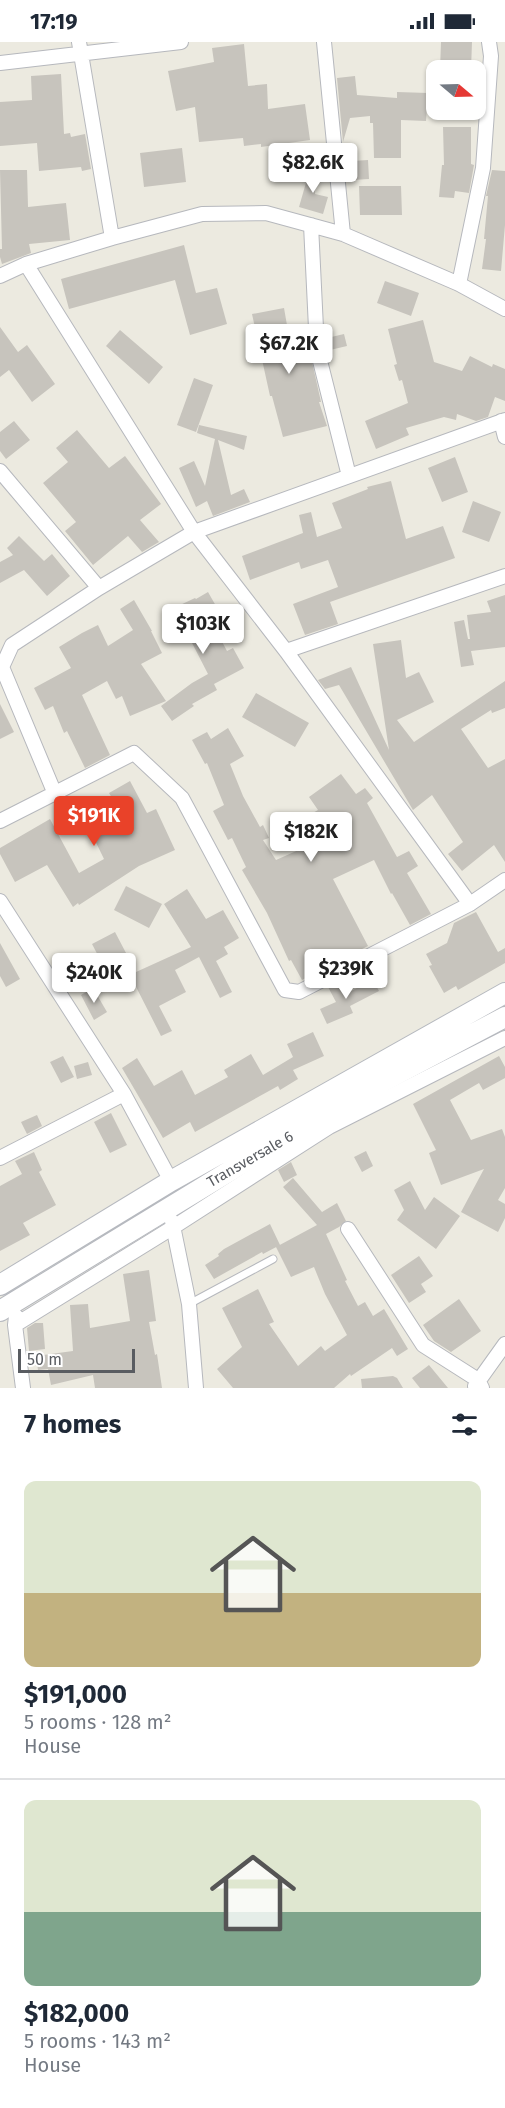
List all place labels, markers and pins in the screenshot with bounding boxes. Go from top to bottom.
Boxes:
pin: $82.6K [264,143,362,194]
pin: $67.2K [240,324,338,375]
pin: $103K [161,604,245,655]
pin: $191K [52,796,136,847]
pin: $182K [269,812,353,863]
pin: $239K [304,949,388,1000]
pin: $240K [52,953,136,1004]

